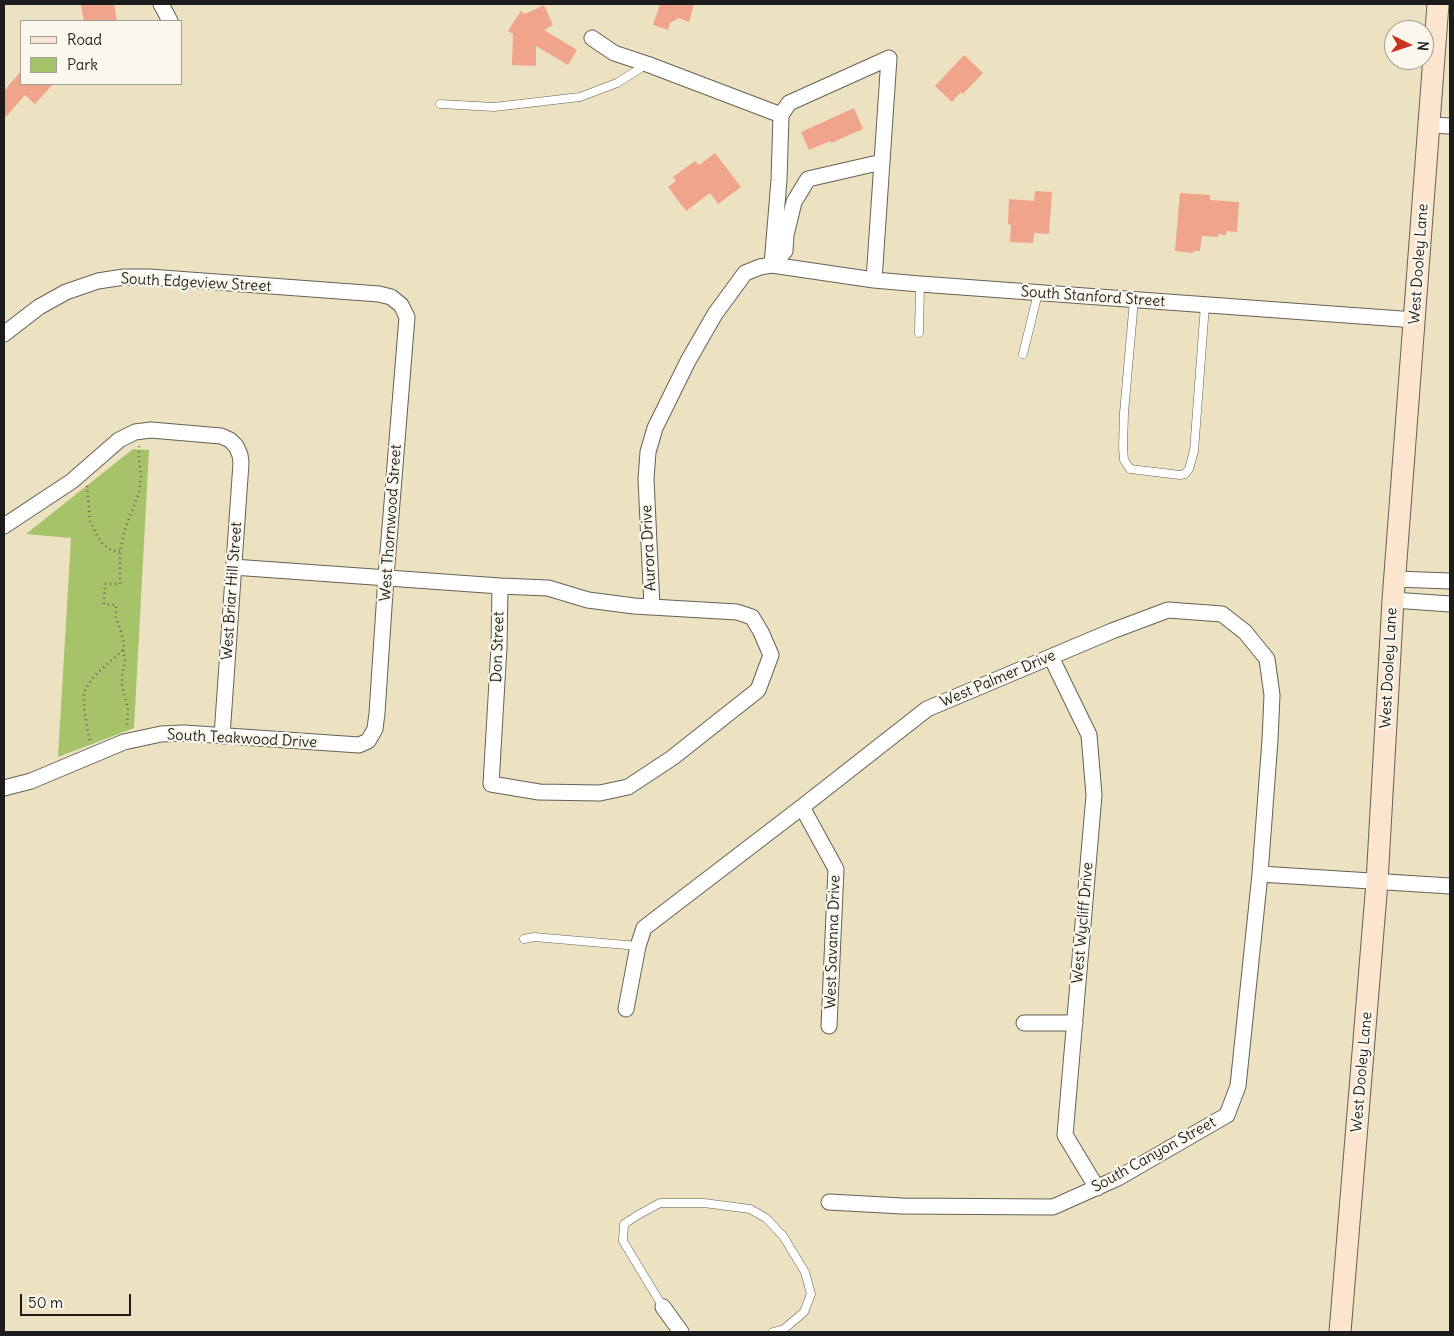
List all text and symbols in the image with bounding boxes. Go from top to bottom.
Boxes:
legend [20,20,182,85]
north arrow [1384,20,1434,70]
text: Road [67,30,102,49]
text: N [1414,41,1432,51]
text: Park [67,55,98,74]
street label: West Dooley Lane [1406,203,1432,325]
street label: South Edgeview Street [120,270,272,296]
street label: South Stanford Street [1020,283,1166,311]
street label: West Thornwood Street [377,444,405,602]
street label: Aurora Drive [638,504,660,592]
street label: West Briar Hill Street [218,521,246,661]
street label: West Dooley Lane [1377,607,1401,729]
street label: Don Street [488,611,508,683]
street label: West Palmer Drive [938,647,1058,711]
street label: South Teakwood Drive [166,726,318,752]
street label: West Wycliff Drive [1069,862,1097,984]
street label: West Savanna Drive [822,875,844,1009]
street label: West Dooley Lane [1348,1011,1376,1133]
street label: South Canyon Street [1089,1113,1219,1197]
scale bar [22,1284,134,1316]
text: 50 m [28,1293,63,1312]

